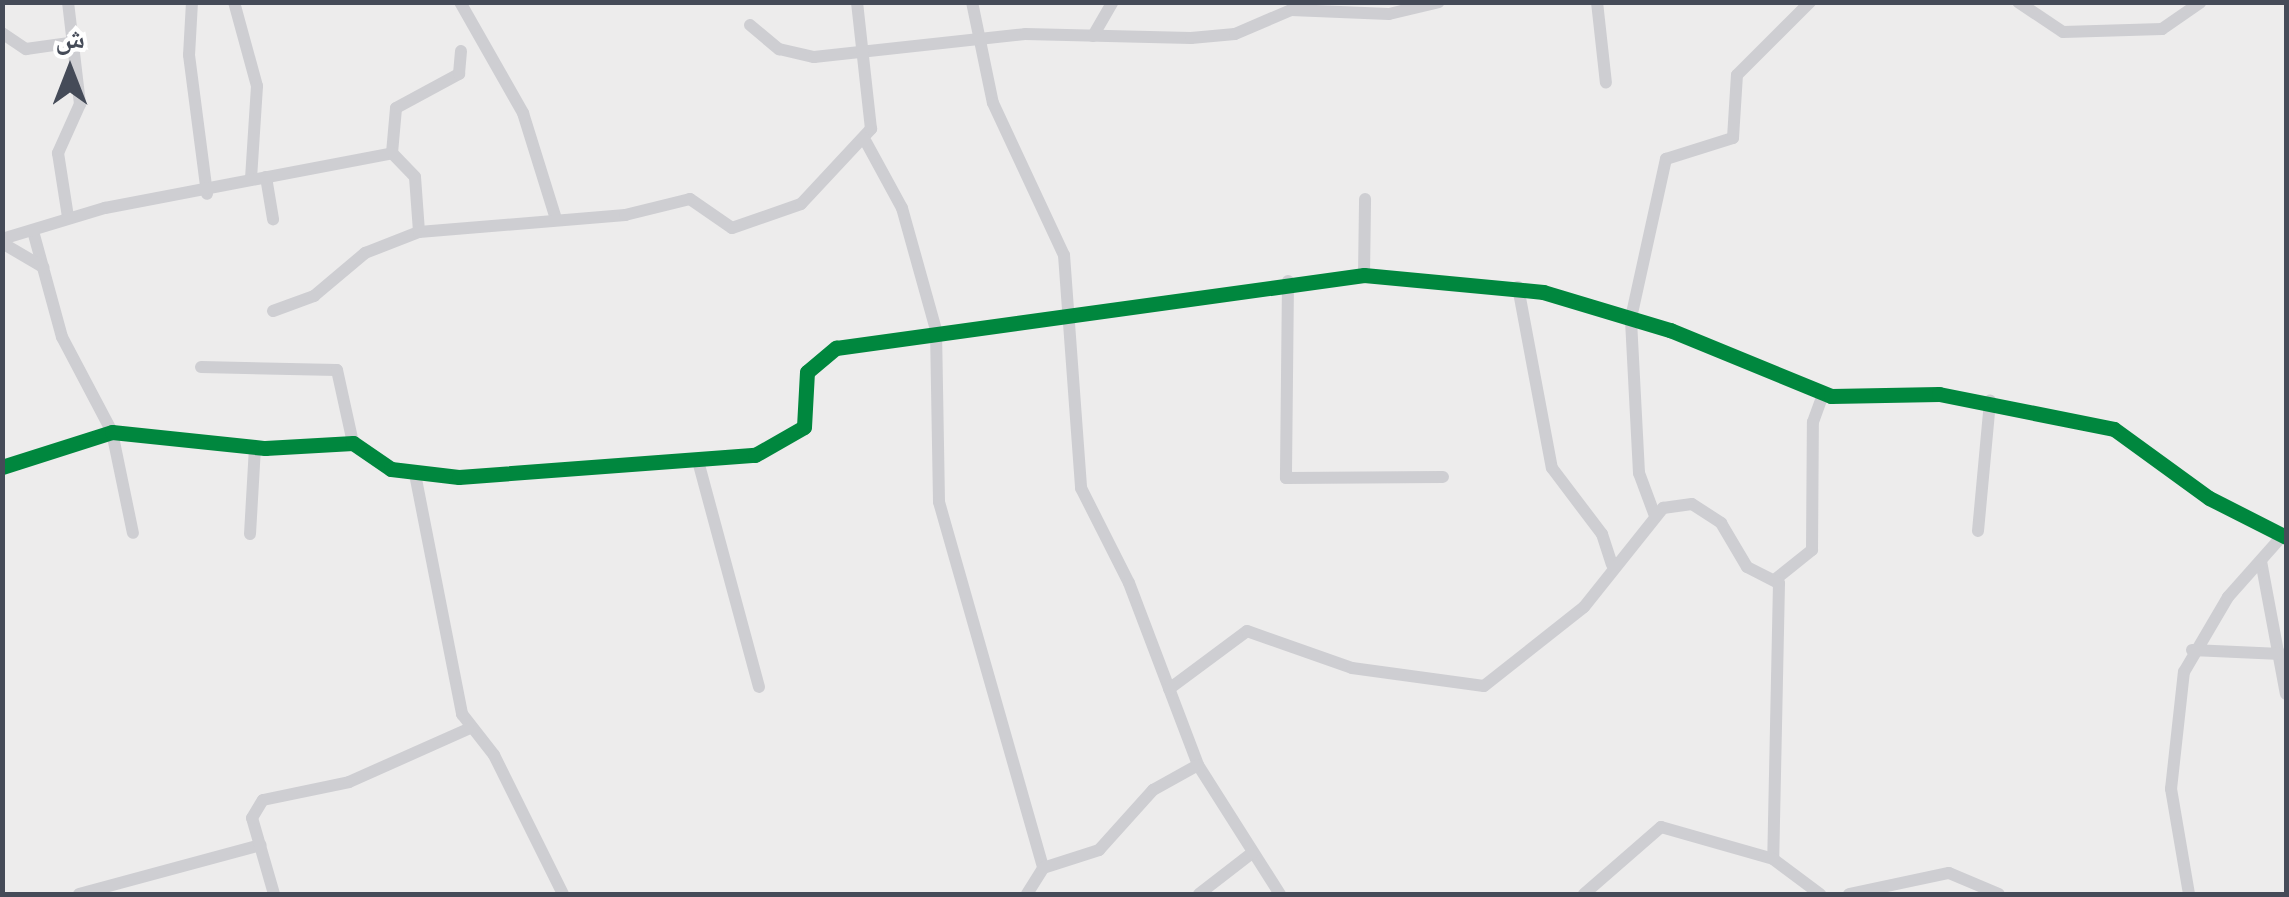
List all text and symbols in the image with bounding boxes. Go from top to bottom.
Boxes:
north arrow [20,20,120,120]
text: ش [55,23,85,56]

